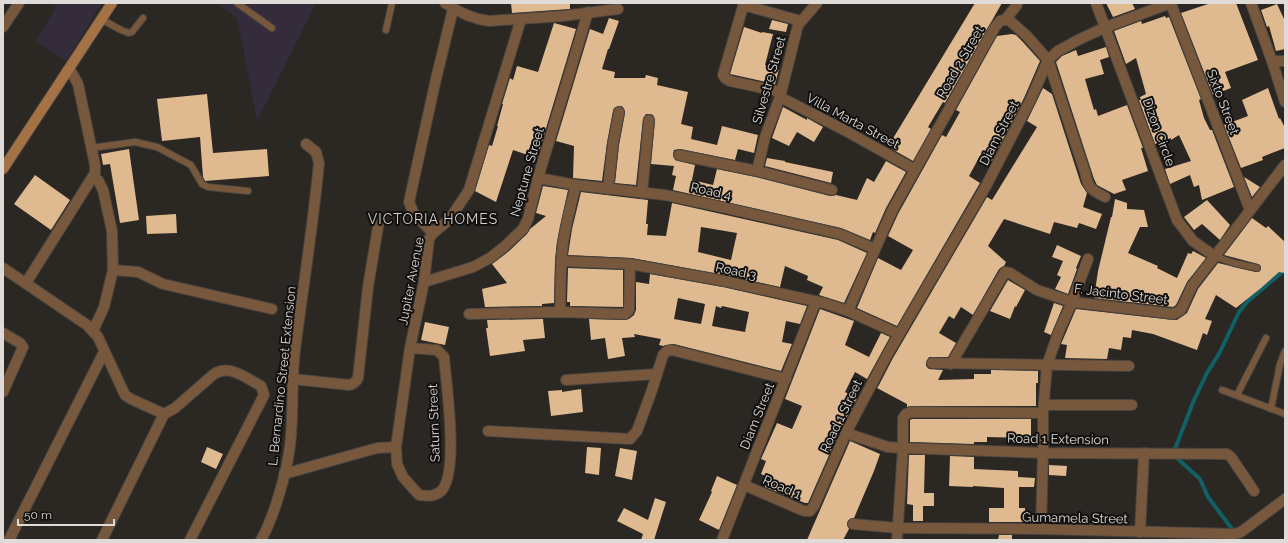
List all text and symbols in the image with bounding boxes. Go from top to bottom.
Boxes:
street label: Road 2 Street [933,23,987,101]
street label: Silvestre Street [749,34,789,125]
street label: Sixto Street [1204,67,1243,137]
street label: Villa Marta Street [804,90,903,152]
street label: Dizon Circle [1140,96,1178,168]
street label: Diam Street [976,98,1022,168]
street label: Neptune Street [507,125,547,218]
street label: Road 4 [689,179,733,203]
district label: VICTORIA HOMES [368,211,498,227]
street label: Jupiter Avenue [395,235,427,326]
street label: Road 3 [714,259,758,283]
street label: F. Jacinto Street [1073,281,1169,307]
street label: L. Bernardino Street Extension [265,285,299,467]
street label: Road 1 Street [817,376,865,455]
street label: Diam Street [737,380,777,452]
street label: Saturn Street [425,383,443,462]
street label: Road 1 Extension [1007,431,1109,447]
street label: Road 1 [761,472,804,502]
scale bar [18,501,114,527]
text: 50 m [24,508,52,522]
street label: Gumamela Street [1022,510,1129,526]

